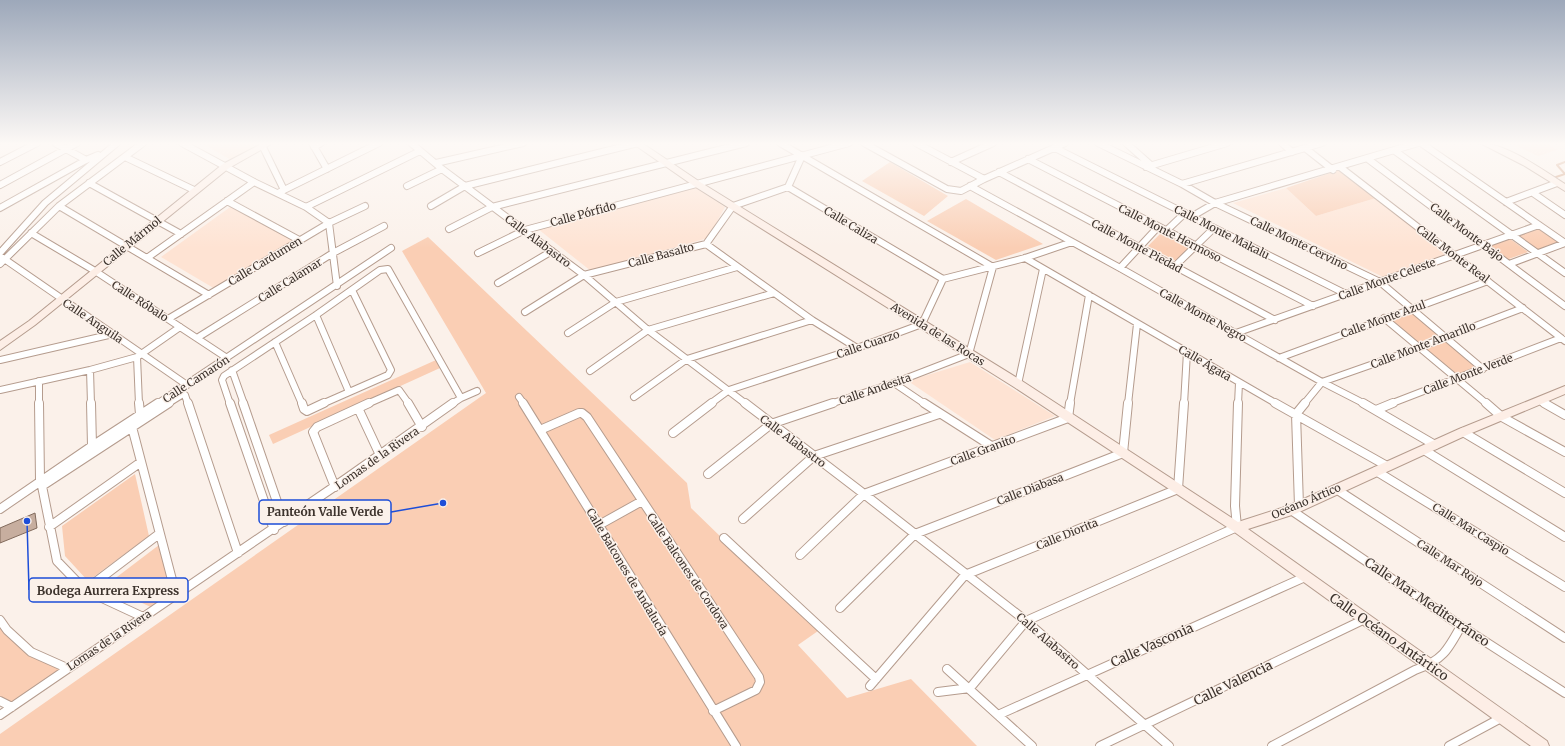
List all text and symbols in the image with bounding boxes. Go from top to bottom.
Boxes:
street label: Calle Pórfido [549,198,618,230]
street label: Calle Monte Bajo [1428,200,1507,265]
street label: Calle Monte Hermoso [1116,201,1224,265]
street label: Calle Monte Makalu [1172,202,1272,262]
street label: Calle Caliza [821,203,881,247]
street label: Calle Alabastro [502,212,574,271]
street label: Calle Mármol [100,213,164,269]
street label: Calle Monte Cervino [1248,213,1351,273]
street label: Calle Monte Piedad [1089,216,1185,276]
street label: Calle Monte Real [1414,222,1493,286]
street label: Calle Cardumen [226,233,305,289]
street label: Calle Basalto [627,239,696,270]
street label: Calle Calamar [255,255,325,305]
street label: Calle Monte Celeste [1336,255,1438,303]
street label: Calle Róbalo [109,277,171,325]
street label: Calle Monte Negro [1157,285,1249,345]
street label: Calle Anguila [60,296,126,346]
street label: Calle Monte Azul [1339,297,1428,341]
street label: Avenida de las Rocas [887,299,988,369]
street label: Calle Monte Amarillo [1368,318,1478,372]
street label: Calle Cuarzo [835,327,902,361]
street label: Calle Ágata [1176,342,1234,384]
street label: Calle Monte Verde [1421,350,1515,398]
street label: Calle Camarón [160,352,233,406]
street label: Calle Andesita [837,370,913,408]
street label: Calle Alabastro [757,412,829,471]
street label: Lomas de la Rivera [332,424,422,492]
street label: Calle Granito [949,432,1018,468]
street label: Calle Diabasa [995,470,1065,508]
street label: Océano Ártico [1269,480,1343,522]
callout: Panteón Valle Verde [259,500,391,524]
street label: Calle Mar Caspio [1430,500,1512,559]
text: Panteón Valle Verde [267,504,384,519]
street label: Calle Balcones de Andalucía [583,506,671,638]
street label: Calle Balcones de Cordova [644,510,732,632]
street label: Calle Diorita [1034,515,1100,553]
street label: Calle Mar Rojo [1414,536,1486,590]
street label: Calle Mar Mediterráneo [1361,554,1493,650]
callout: Bodega Aurrera Express [29,578,188,602]
text: Bodega Aurrera Express [37,583,179,598]
street label: Calle Océano Antártico [1326,589,1452,685]
street label: Lomas de la Rivera [64,606,154,673]
street label: Calle Alabastro [1014,610,1083,673]
street label: Calle Vasconia [1108,619,1196,671]
street label: Calle Valencia [1191,657,1275,709]

